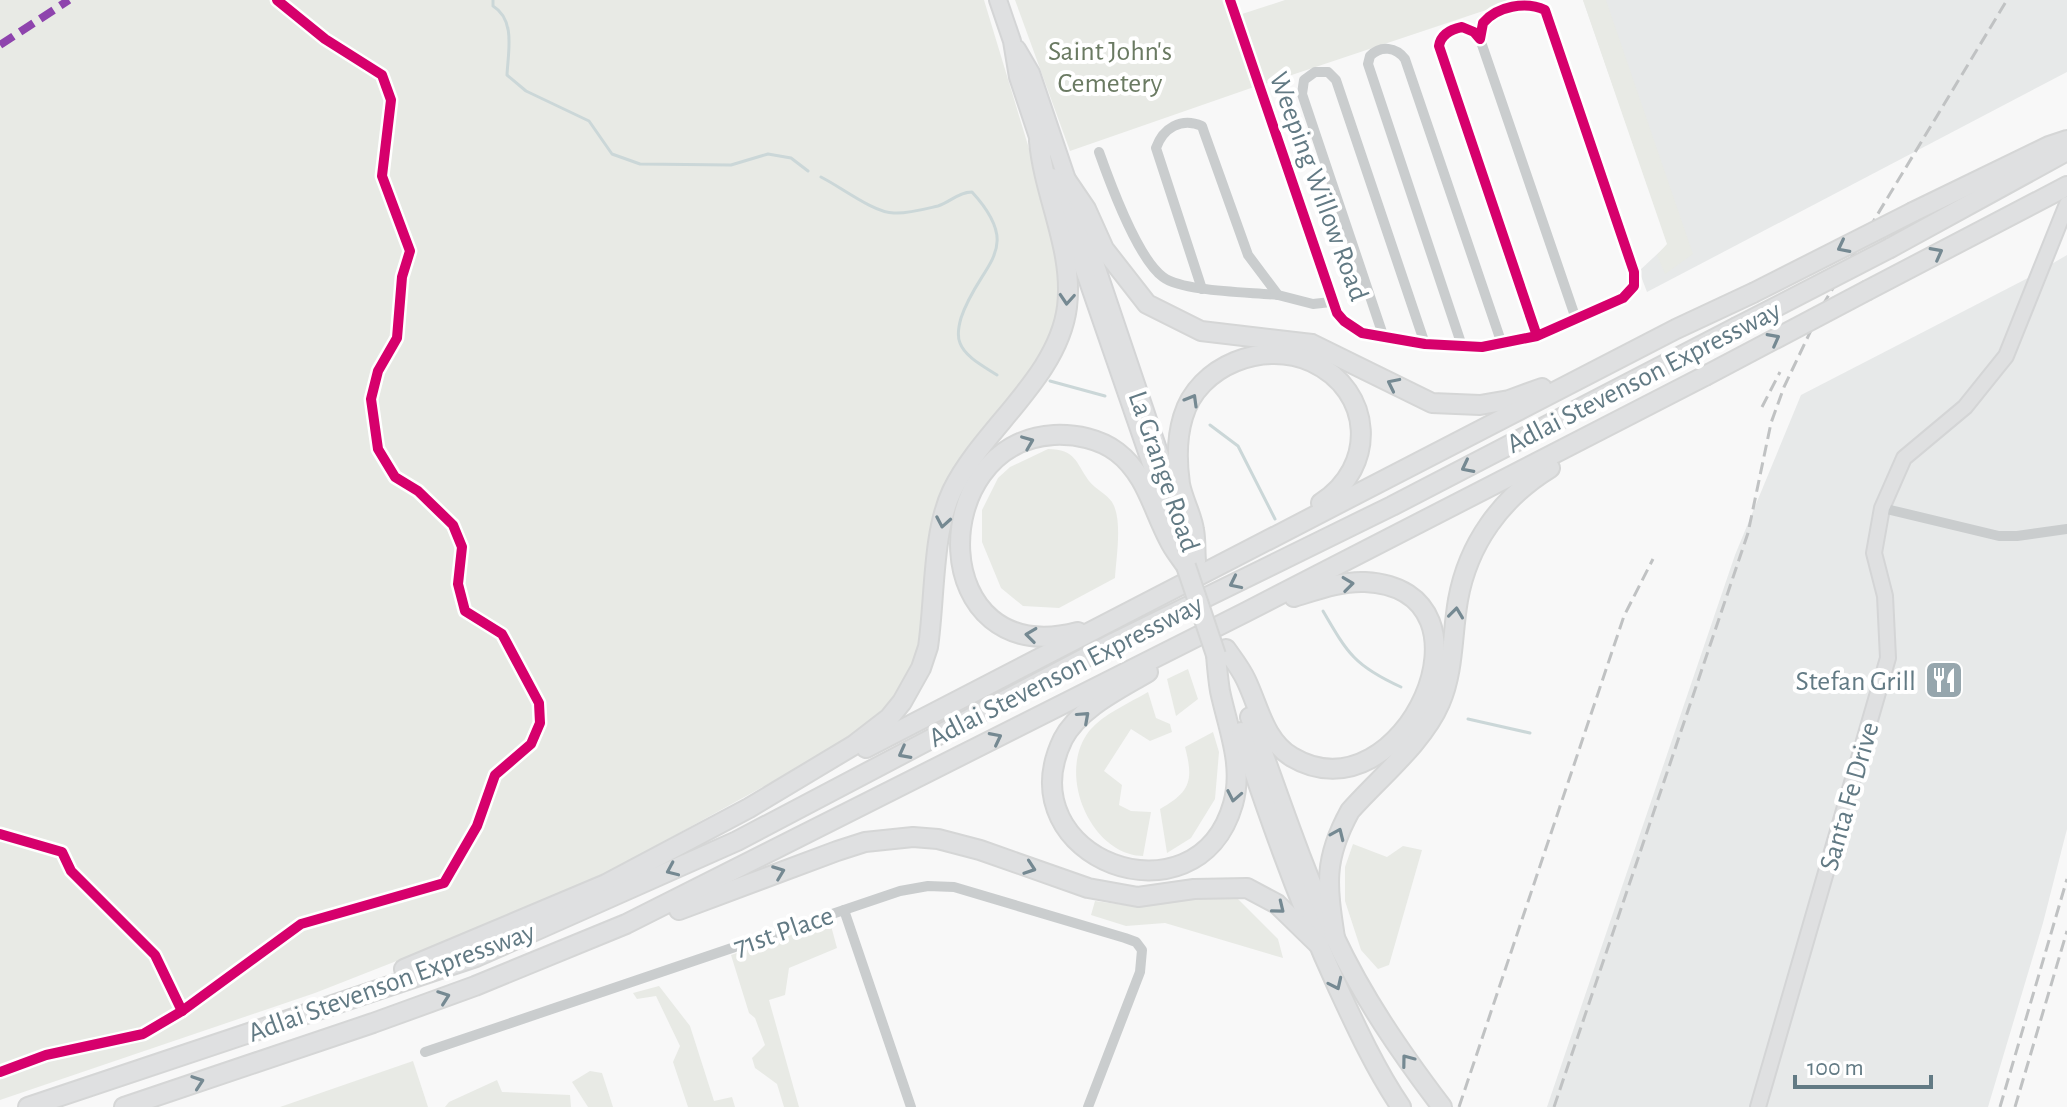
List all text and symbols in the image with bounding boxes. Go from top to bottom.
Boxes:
park label: Saint John's Cemetery [1048,38,1172,98]
street label: Weeping Willow Road [1264,68,1373,305]
one-way arrow [1837,237,1852,253]
one-way arrow [1928,247,1943,263]
one-way arrow [1059,293,1076,306]
street label: Adlai Stevenson Expressway [1503,296,1785,459]
one-way arrow [1766,334,1781,349]
one-way arrow [1387,379,1402,394]
street label: La Grange Road [1122,388,1204,556]
one-way arrow [1182,394,1198,409]
one-way arrow [1020,435,1034,452]
one-way arrow [1461,457,1475,472]
one-way arrow [935,515,952,529]
one-way arrow [1228,573,1243,589]
one-way arrow [1341,576,1354,593]
street label: Adlai Stevenson Expressway [925,590,1207,753]
one-way arrow [1448,606,1465,619]
one-way arrow [1024,627,1038,644]
restaurant icon: Stefan Grill [1923,659,1965,701]
place label: Stefan Grill [1796,668,1916,696]
one-way arrow [1075,711,1089,726]
street label: Santa Fe Drive [1815,719,1884,874]
one-way arrow [987,732,1002,747]
one-way arrow [897,744,912,759]
one-way arrow [1226,789,1243,803]
one-way arrow [1328,828,1344,843]
one-way arrow [1022,858,1036,874]
one-way arrow [665,860,680,876]
one-way arrow [771,865,785,882]
one-way arrow [1269,898,1284,912]
street label: 71st Place [730,902,837,962]
street label: Adlai Stevenson Expressway [245,918,539,1048]
one-way arrow [1326,975,1342,990]
one-way arrow [436,991,450,1007]
scale bar [1795,1039,1931,1089]
one-way arrow [1402,1054,1416,1068]
text: 100 m [1807,1056,1864,1080]
one-way arrow [190,1076,204,1092]

